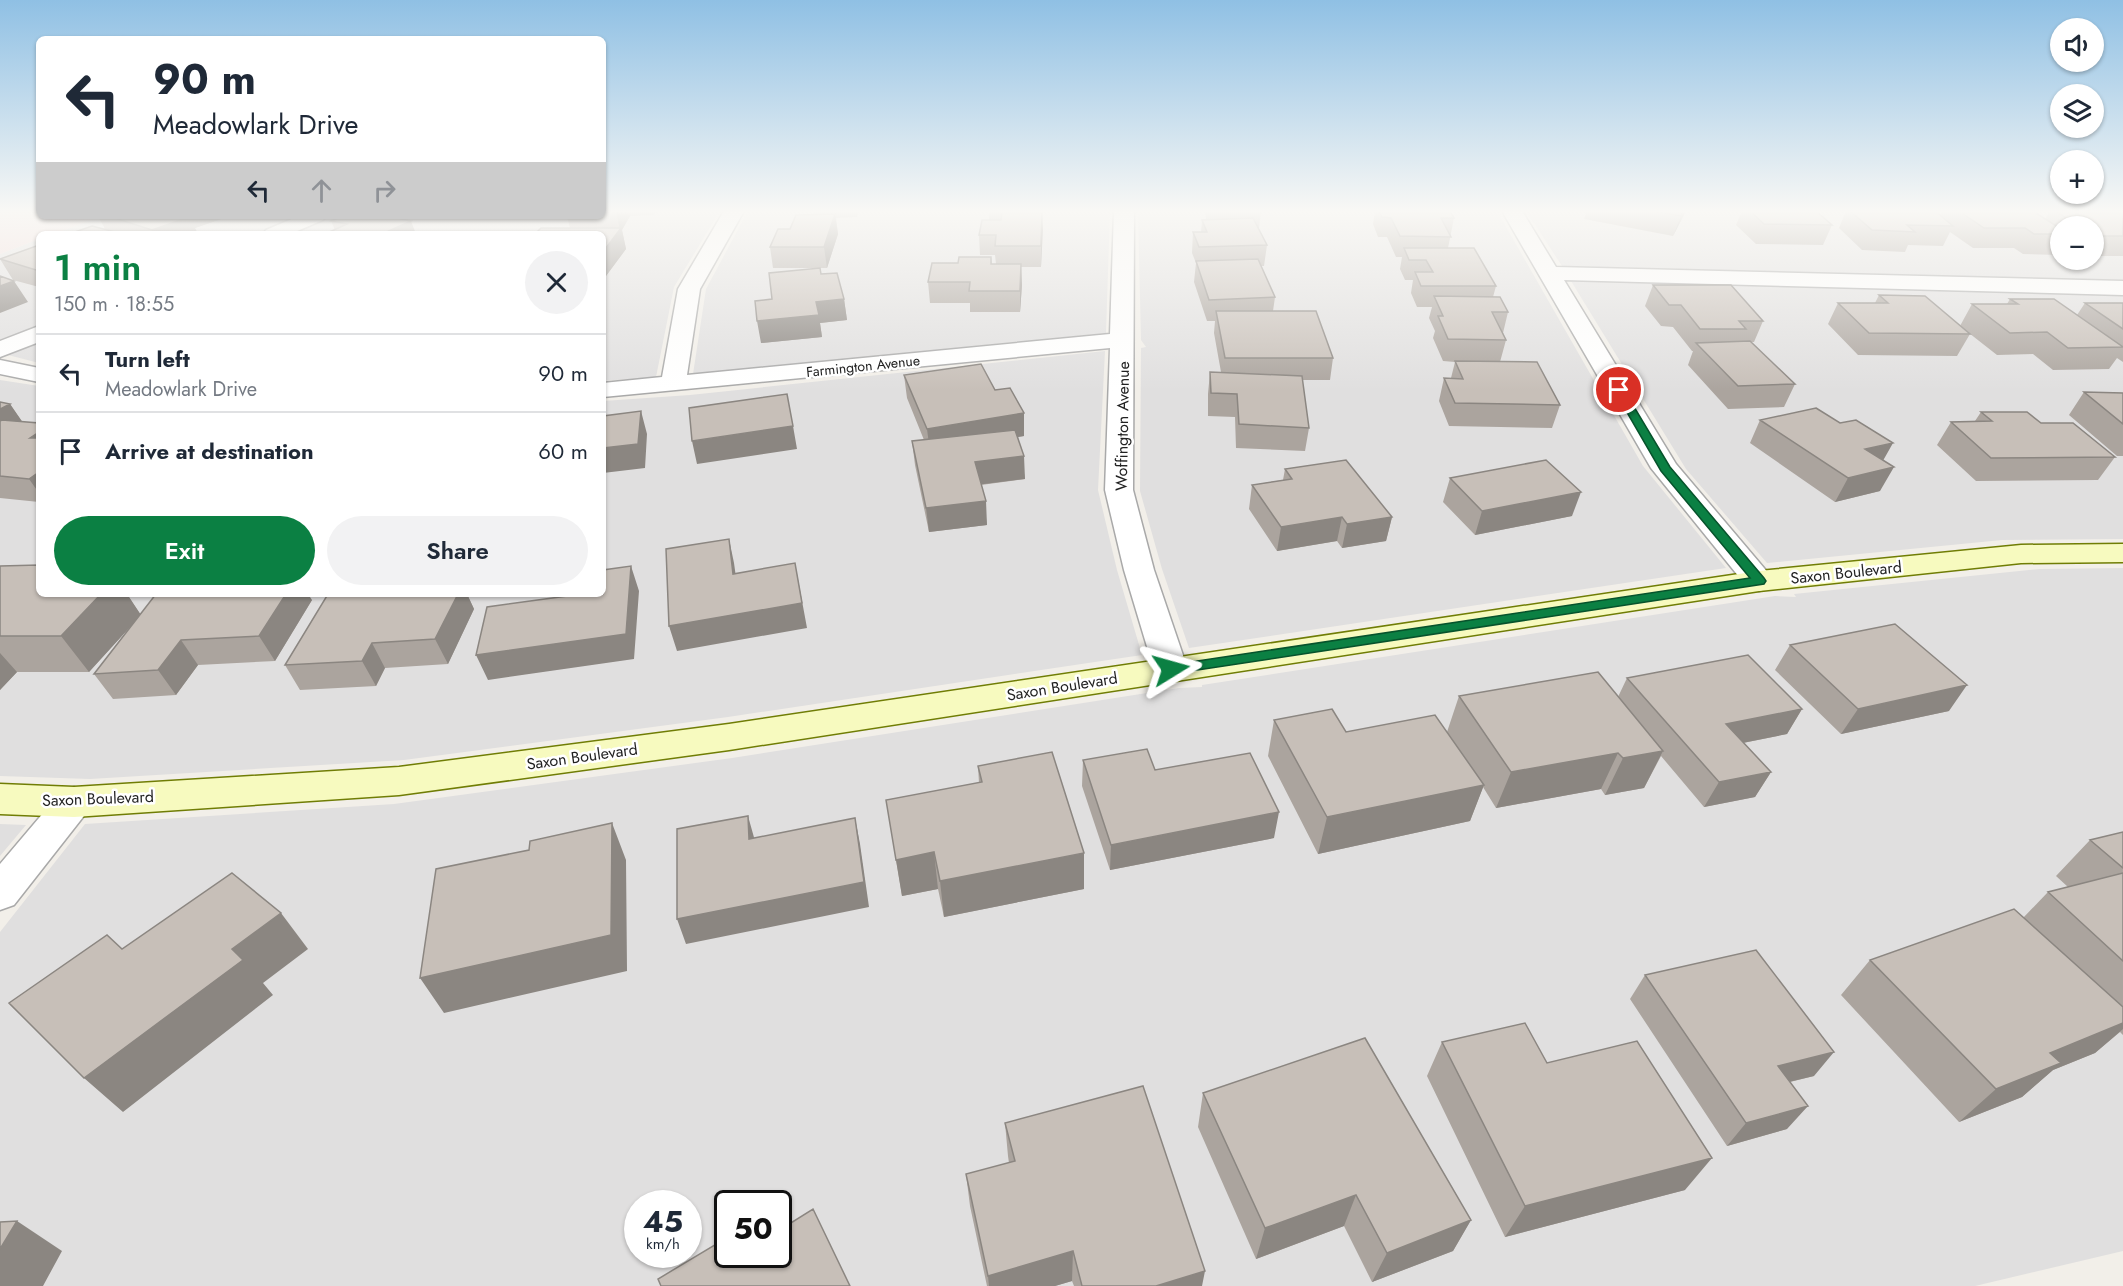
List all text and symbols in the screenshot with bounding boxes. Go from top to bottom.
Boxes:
map controls [2050,18,2104,270]
button: sound [2050,18,2104,72]
text: 90 m [153,49,256,110]
icon: left [54,60,132,138]
button: layers [2050,84,2104,138]
text: Meadowlark Drive [153,105,358,144]
button: + [2050,150,2104,204]
icon: left [242,174,275,207]
icon: ahead [305,174,338,207]
icon: right [368,174,401,207]
button: − [2050,216,2104,270]
text: 1 min [54,241,141,293]
button: close [525,251,588,314]
text: 150 m · 18:55 [54,290,174,319]
text: Turn left [105,343,190,375]
street label: Farmington Avenue [805,350,921,382]
icon: left [54,357,87,390]
text: 90 m [538,357,588,389]
street label: Woffington Avenue [1110,361,1135,491]
pin [1593,364,1644,415]
icon: arrive [1602,373,1635,406]
text: Meadowlark Drive [105,375,257,404]
icon: arrive [54,435,87,468]
text: Arrive at destination [105,435,314,467]
text: 60 m [538,435,588,467]
button: Exit [54,516,315,585]
button: Share [327,516,588,585]
street label: Saxon Boulevard [1789,555,1903,590]
position arrow [1139,637,1203,701]
street label: Saxon Boulevard [1005,666,1119,707]
street label: Saxon Boulevard [525,737,639,776]
street label: Saxon Boulevard [42,785,154,812]
speed limit sign: 50 [714,1190,792,1268]
text: 45 [643,1200,683,1243]
text: km/h [646,1233,680,1255]

